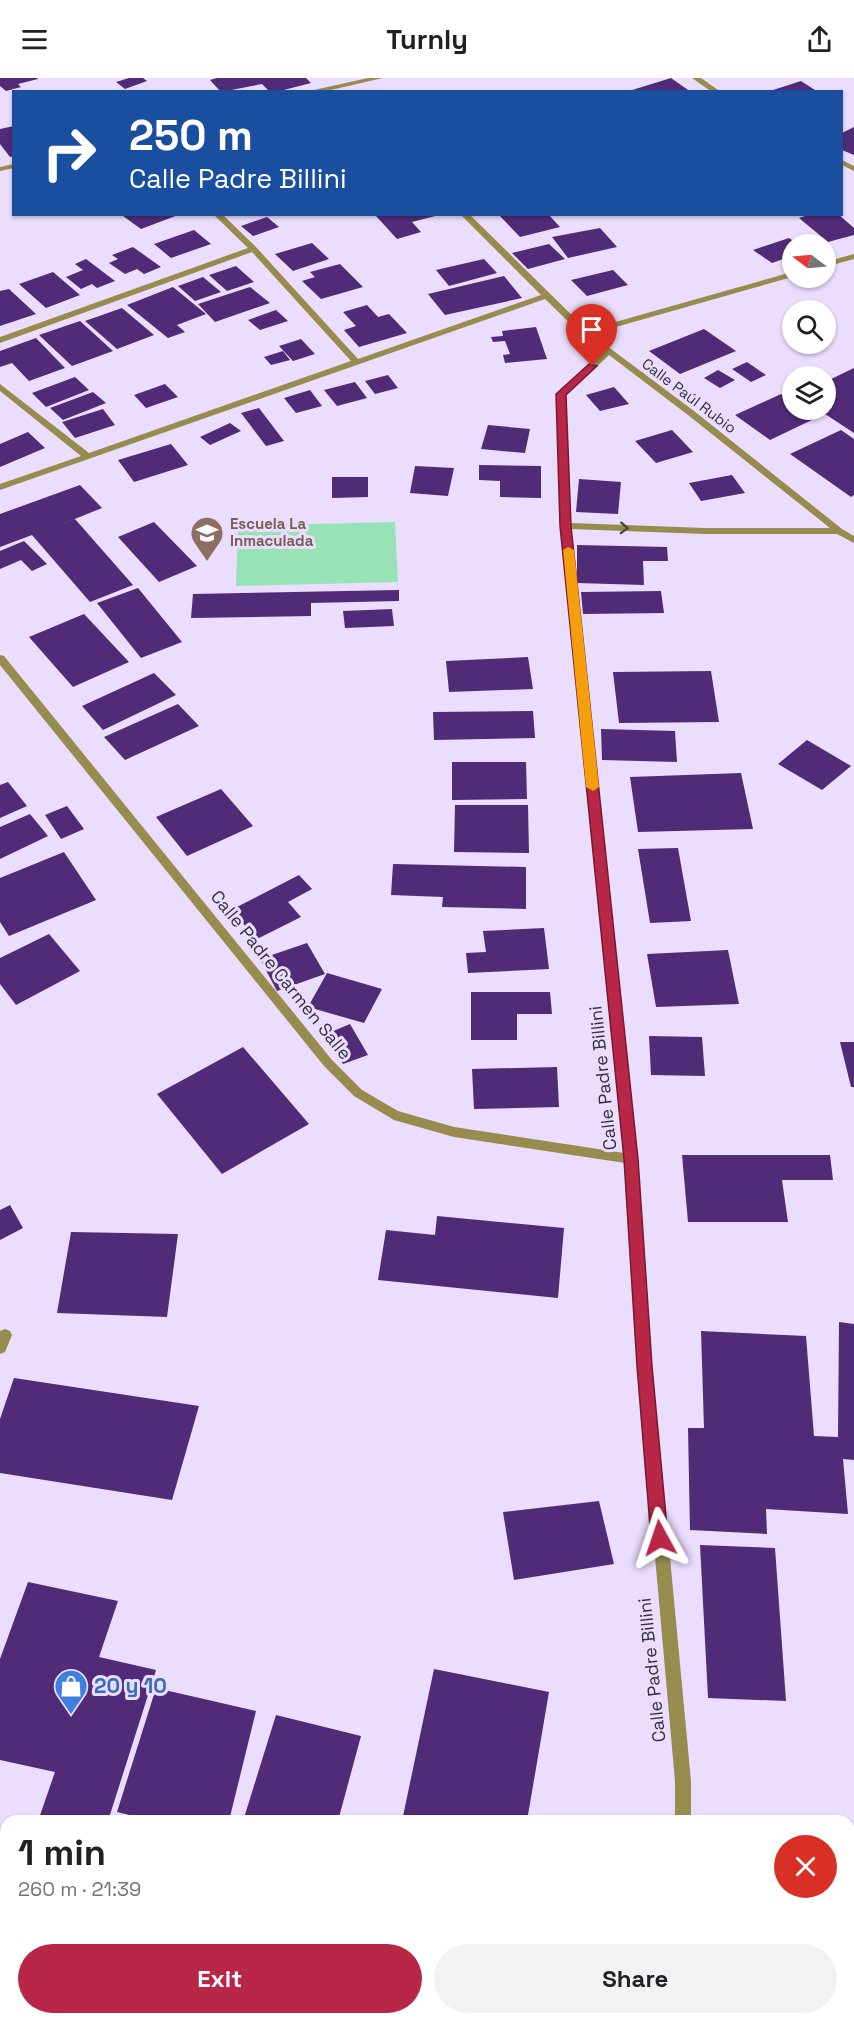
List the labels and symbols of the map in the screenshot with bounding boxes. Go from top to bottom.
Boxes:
north arrow [782,234,836,288]
pin [566,304,617,366]
street label: Calle Paúl Rubio [638,354,740,437]
place label: Escuela La Inmaculada [230,514,314,550]
school or university icon: Escuela La Inmaculada [189,515,225,562]
one-way arrow [620,522,629,534]
street label: Calle Padre Carmen Salle [206,885,357,1064]
street label: Calle Padre Billini [583,1005,622,1151]
position arrow [628,1506,692,1570]
street label: Calle Padre Billini [632,1597,671,1743]
shop icon: 20 y 10 [53,1668,89,1715]
place label: 20 y 10 [94,1672,167,1699]

